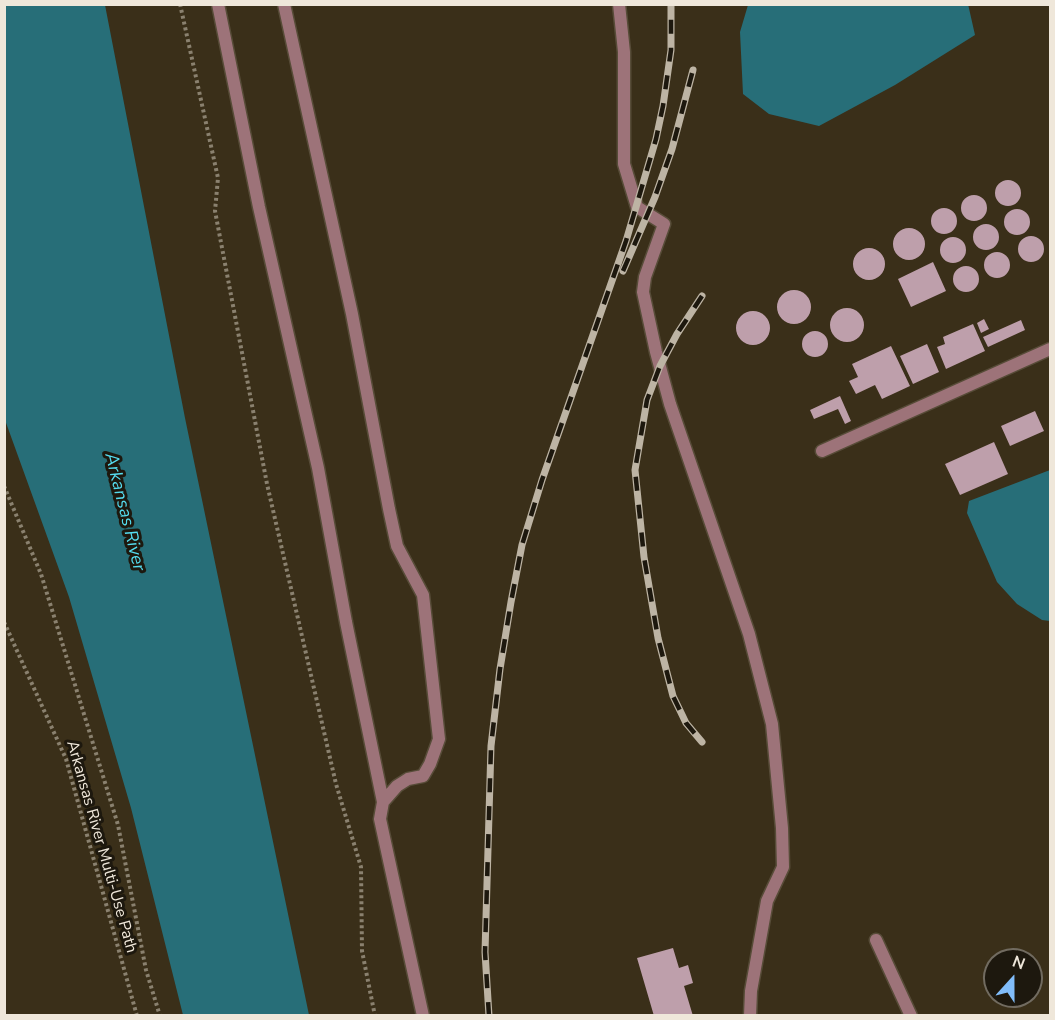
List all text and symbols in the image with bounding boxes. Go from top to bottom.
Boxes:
water label: Arkansas River [99,451,149,573]
street label: Arkansas River Multi-Use Path [61,739,141,955]
north arrow [983,948,1043,1008]
text: N [1009,951,1028,975]

